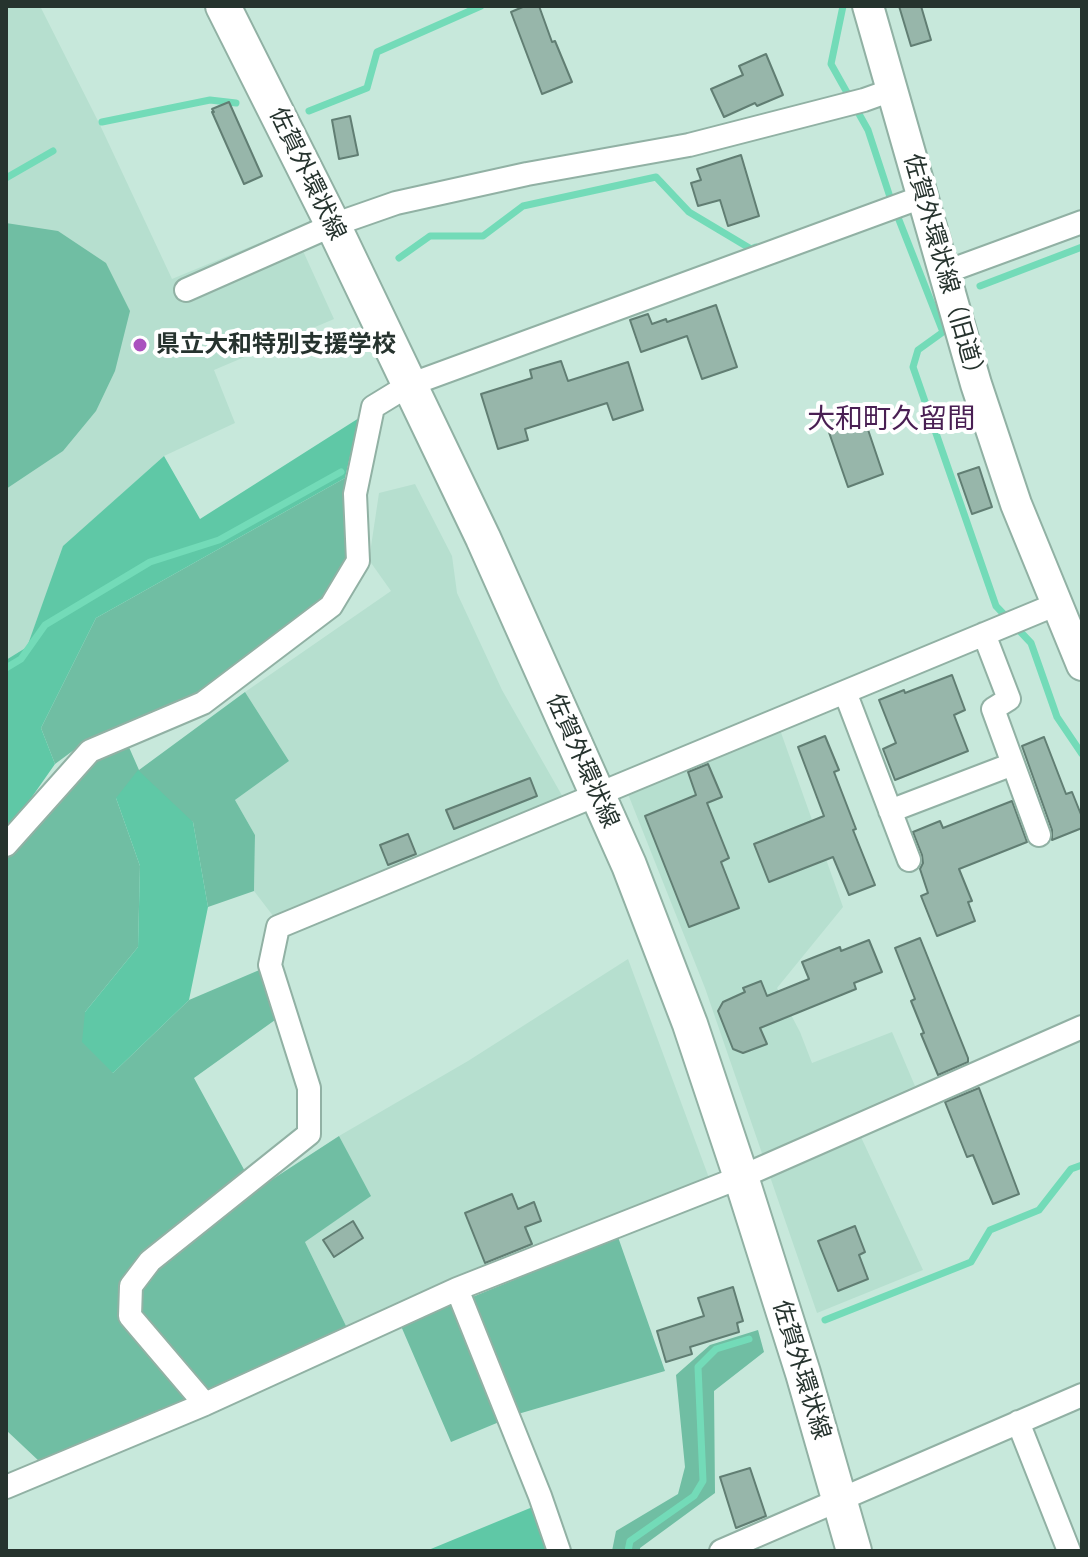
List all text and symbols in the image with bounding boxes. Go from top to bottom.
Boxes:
street label: 佐賀外環状線 [262,103,352,245]
street label: 佐賀外環状線（旧道） [897,151,991,389]
place label: 県立大和特別支援学校 [156,331,396,359]
marker: 県立大和特別支援学校 [131,336,149,354]
district label: 大和町久留間 [807,403,975,437]
street label: 佐賀外環状線 [540,689,624,833]
street label: 佐賀外環状線 [766,1297,836,1443]

